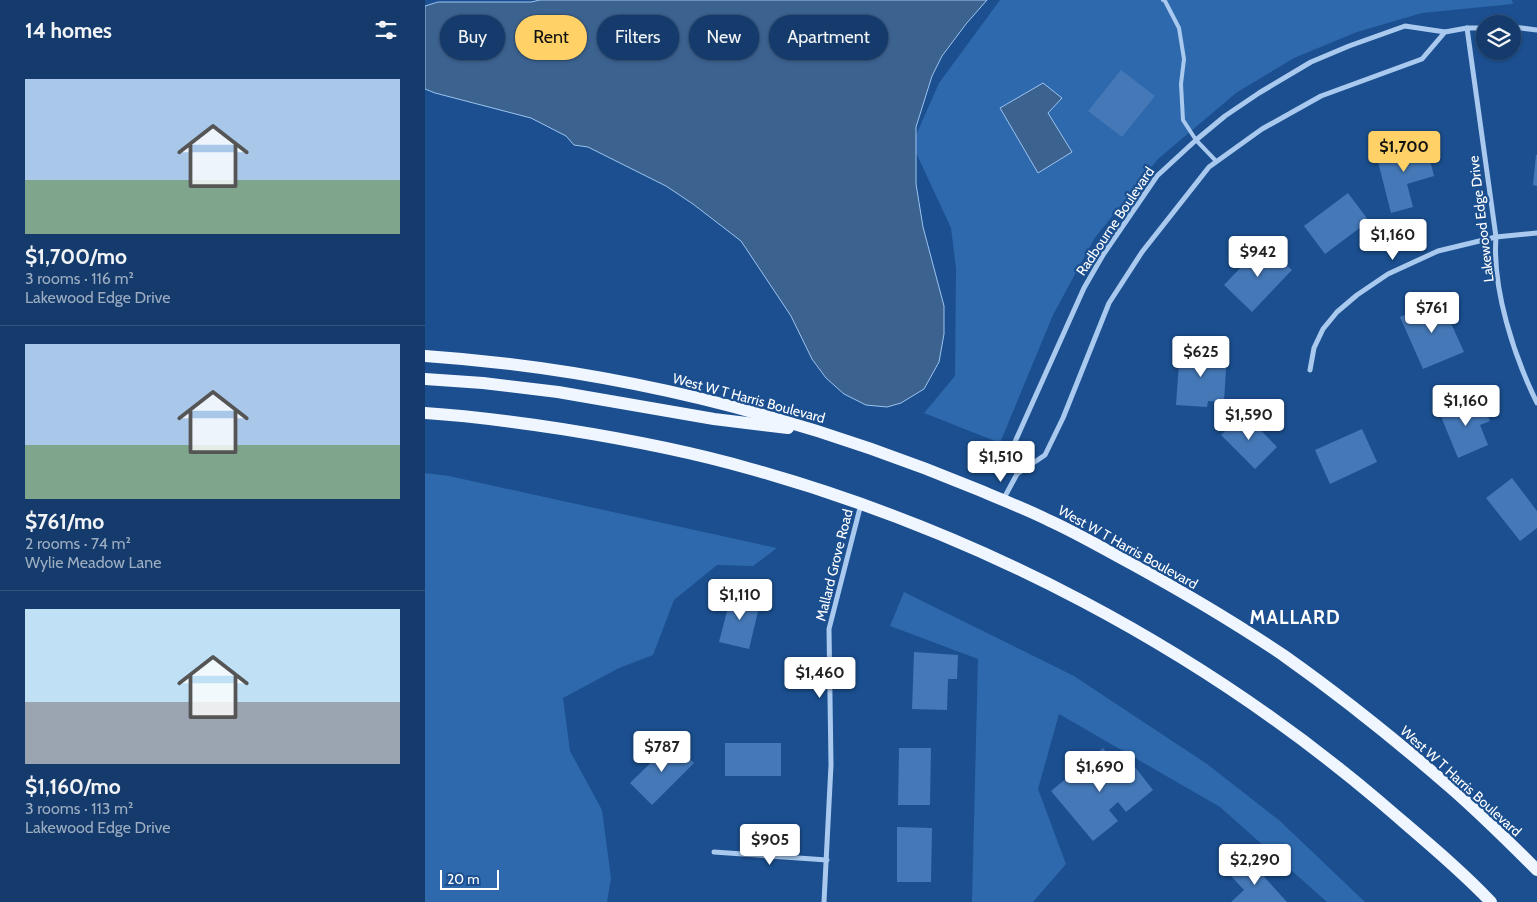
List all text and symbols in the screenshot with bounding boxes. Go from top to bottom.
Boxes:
chip: Buy [440,15,505,60]
chip: Rent [515,15,587,60]
chip: Filters [597,15,679,60]
chip: New [689,15,759,60]
chip: Apartment [769,15,888,60]
map controls [1476,15,1521,60]
button: layers [1476,15,1521,60]
icon: filters [372,16,400,44]
text: 14 homes [25,18,112,43]
icon: home [168,111,258,201]
pin: $1,700 [1363,130,1445,173]
text: $1,700 [1379,137,1429,156]
street label: Lakewood Edge Drive [1464,155,1498,283]
street label: Radbourne Boulevard [1072,163,1158,279]
pin: $1,160 [1352,218,1434,261]
text: $1,160 [1371,225,1415,244]
pin: $942 [1228,236,1288,278]
text: $942 [1240,242,1276,261]
text: $1,700/mo [25,244,127,269]
text: 3 rooms · 116 m² [25,269,134,288]
text: Lakewood Edge Drive [25,288,170,307]
pin: $761 [1402,292,1462,334]
text: $761 [1416,298,1448,317]
pin: $625 [1171,336,1231,378]
text: $625 [1183,342,1219,361]
street label: West W T Harris Boulevard [671,369,827,427]
icon: home [168,377,258,467]
pin: $1,160 [1425,384,1507,427]
text: $1,160 [1444,391,1488,410]
pin: $1,590 [1208,398,1290,441]
text: $1,590 [1225,405,1273,424]
pin: $1,510 [960,440,1042,483]
text: $1,510 [979,447,1023,466]
street label: West W T Harris Boulevard [1055,501,1201,593]
street label: Mallard Grove Road [811,507,857,623]
text: $761/mo [25,509,104,534]
text: 2 rooms · 74 m² [25,534,131,553]
text: Wylie Meadow Lane [25,553,161,572]
pin: $1,110 [699,578,781,621]
text: $1,110 [719,585,761,604]
district label: MALLARD [1249,606,1341,629]
icon: home [168,642,258,732]
pin: $1,460 [779,656,861,699]
text: $1,460 [795,663,845,682]
street label: West W T Harris Boulevard [1397,722,1525,840]
pin: $787 [632,730,692,773]
text: $787 [644,737,680,756]
pin: $1,690 [1059,750,1141,793]
text: $1,690 [1076,757,1124,776]
text: $1,160/mo [25,774,121,799]
text: 3 rooms · 113 m² [25,799,133,818]
text: Lakewood Edge Drive [25,818,170,837]
pin: $905 [740,824,800,866]
text: $905 [751,830,789,849]
pin: $2,290 [1214,844,1296,886]
text: $2,290 [1230,850,1280,869]
scale bar [440,867,499,890]
text: 20 m [447,870,480,888]

